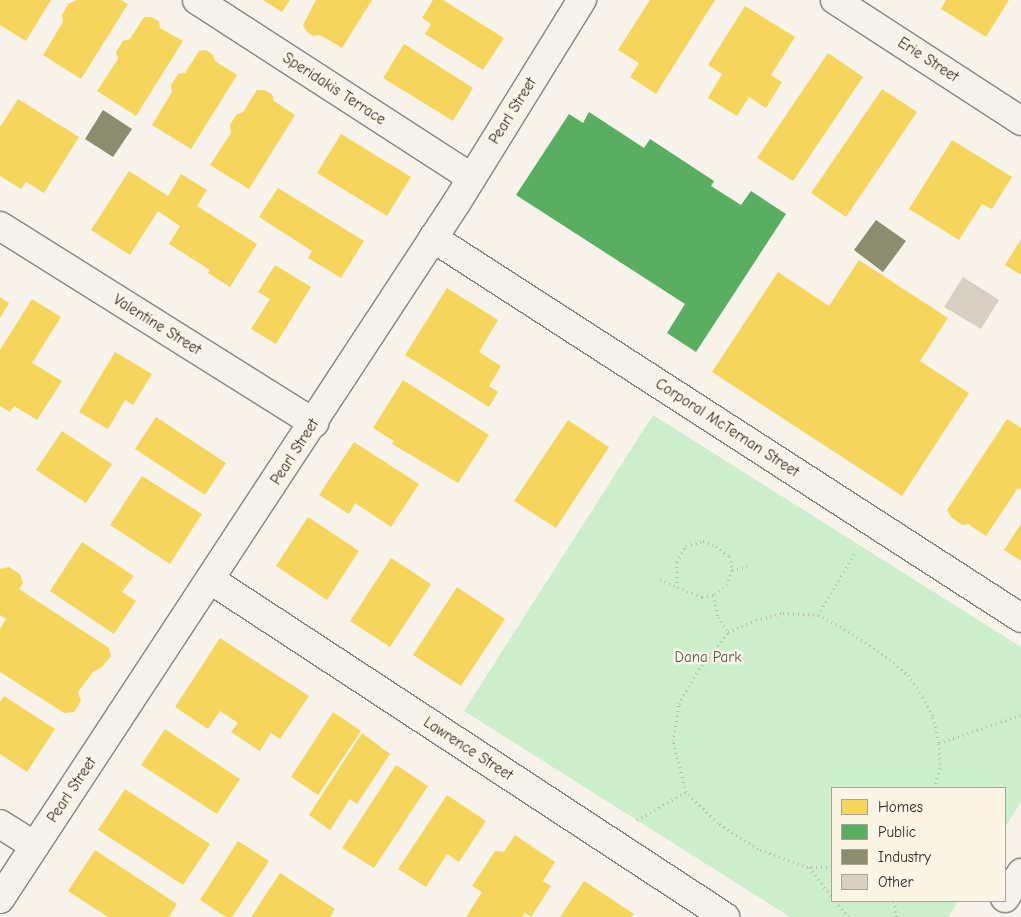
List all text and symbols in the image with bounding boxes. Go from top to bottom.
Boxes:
street label: Erie Street [894,34,962,86]
street label: Speridakis Terrace [279,49,389,129]
street label: Pearl Street [486,74,540,148]
street label: Valentine Street [110,291,204,359]
street label: Corporal McTernan Street [652,375,802,481]
street label: Pearl Street [267,416,323,488]
park label: Dana Park [675,649,741,667]
street label: Lawrence Street [420,713,516,785]
street label: Pearl Street [44,754,100,826]
legend [831,787,1006,902]
text: Homes [878,798,923,816]
text: Public [878,823,916,841]
text: Industry [878,848,931,866]
text: Other [878,873,913,891]

